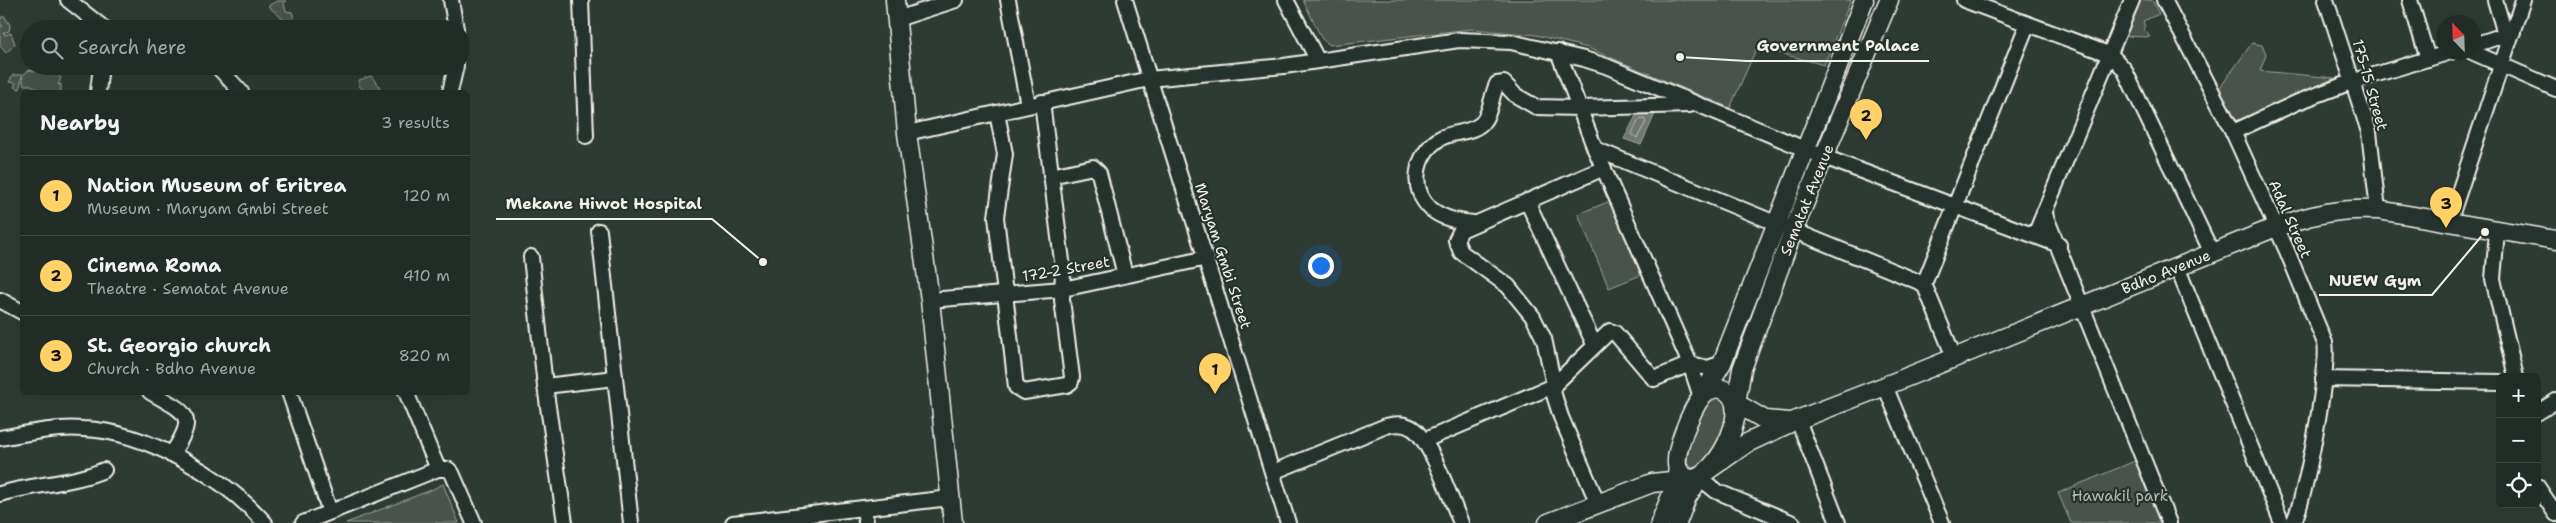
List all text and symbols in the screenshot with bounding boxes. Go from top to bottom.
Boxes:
north arrow [2436,15,2481,60]
search box [20,20,470,75]
callout: Government Palace [1746,30,1929,61]
icon: search [38,34,66,62]
text: Search here [78,35,187,60]
text: Government Palace [1756,35,1920,56]
street label: 175-15 Street [2347,37,2393,133]
pin: 2 [1850,99,1882,140]
text: Nearby [40,109,120,137]
text: 3 results [381,112,450,133]
street label: Sematat Avenue [1776,141,1838,259]
text: Nation Museum of Eritrea [87,173,346,198]
street label: Adal Street [2264,177,2316,261]
street label: Maryam Gmbi Street [1190,180,1256,332]
text: 1 [52,185,60,206]
text: 120 m [403,185,450,206]
pin: 3 [2430,187,2462,228]
callout: Mekane Hiwot Hospital [496,188,712,219]
text: Mekane Hiwot Hospital [506,193,703,214]
text: Museum · Maryam Gmbi Street [87,198,329,219]
street label: Bdho Avenue [2118,245,2214,299]
street label: 172-2 Street [1021,251,1111,287]
text: Cinema Roma [87,253,221,278]
your location [1308,253,1334,279]
callout: NUEW Gym [2319,264,2432,295]
text: 2 [50,265,62,286]
text: 410 m [403,265,450,286]
text: NUEW Gym [2329,270,2422,291]
text: Theatre · Sematat Avenue [87,278,289,299]
text: St. Georgio church [87,333,271,358]
text: 3 [50,345,62,366]
text: 820 m [399,345,450,366]
pin: 1 [1199,353,1231,394]
text: Church · Bdho Avenue [87,358,256,379]
map controls [2496,373,2541,508]
button: + [2496,373,2541,418]
button: − [2496,418,2541,463]
button: locate [2496,463,2541,508]
park label: Hawakil park [2072,486,2168,506]

